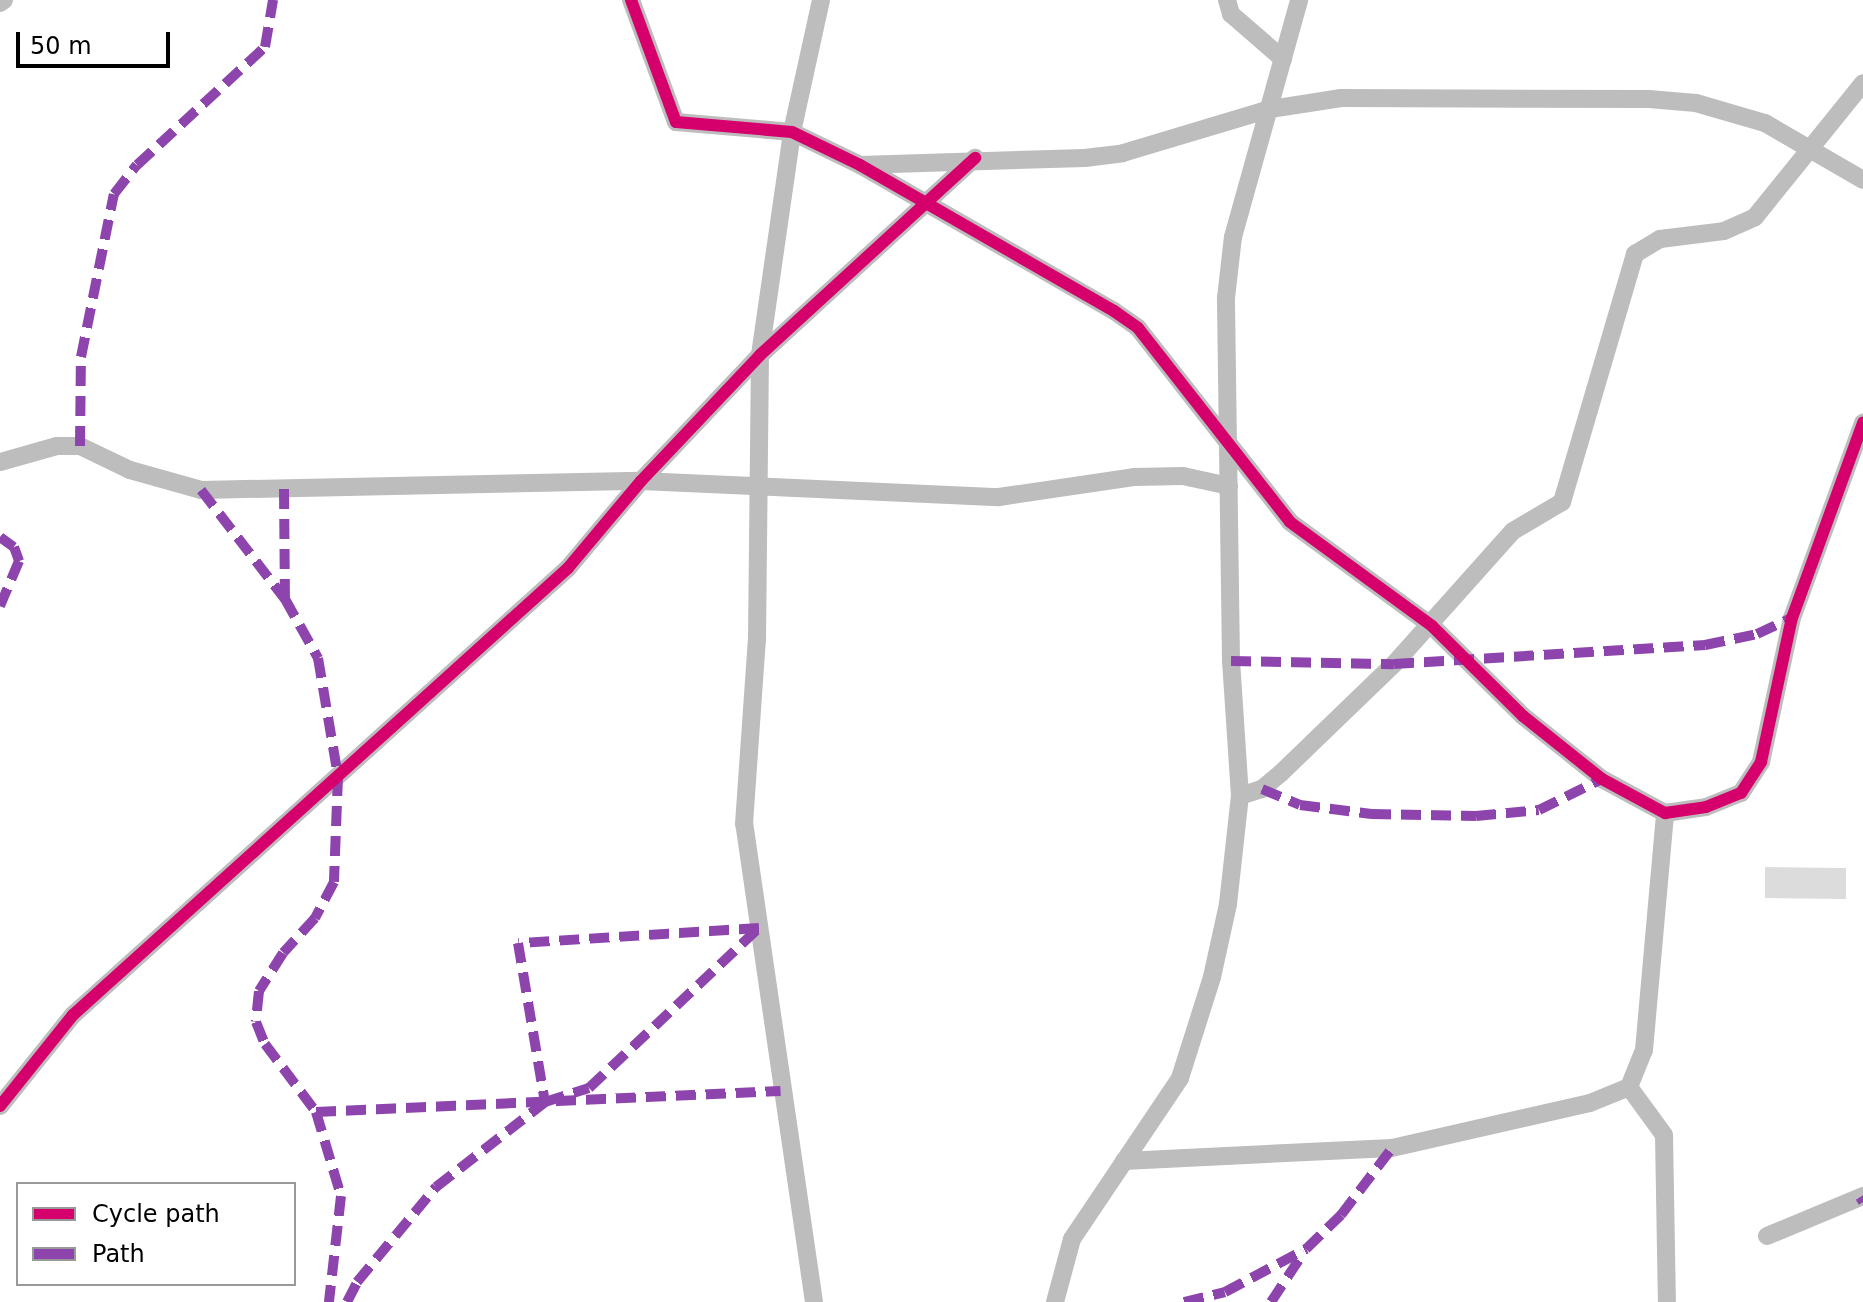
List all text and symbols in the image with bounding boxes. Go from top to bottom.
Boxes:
scale bar [20,16,174,66]
text: 50 m [30,32,92,60]
legend [16,1182,296,1286]
text: Cycle path [92,1200,220,1228]
text: Path [92,1240,145,1268]

